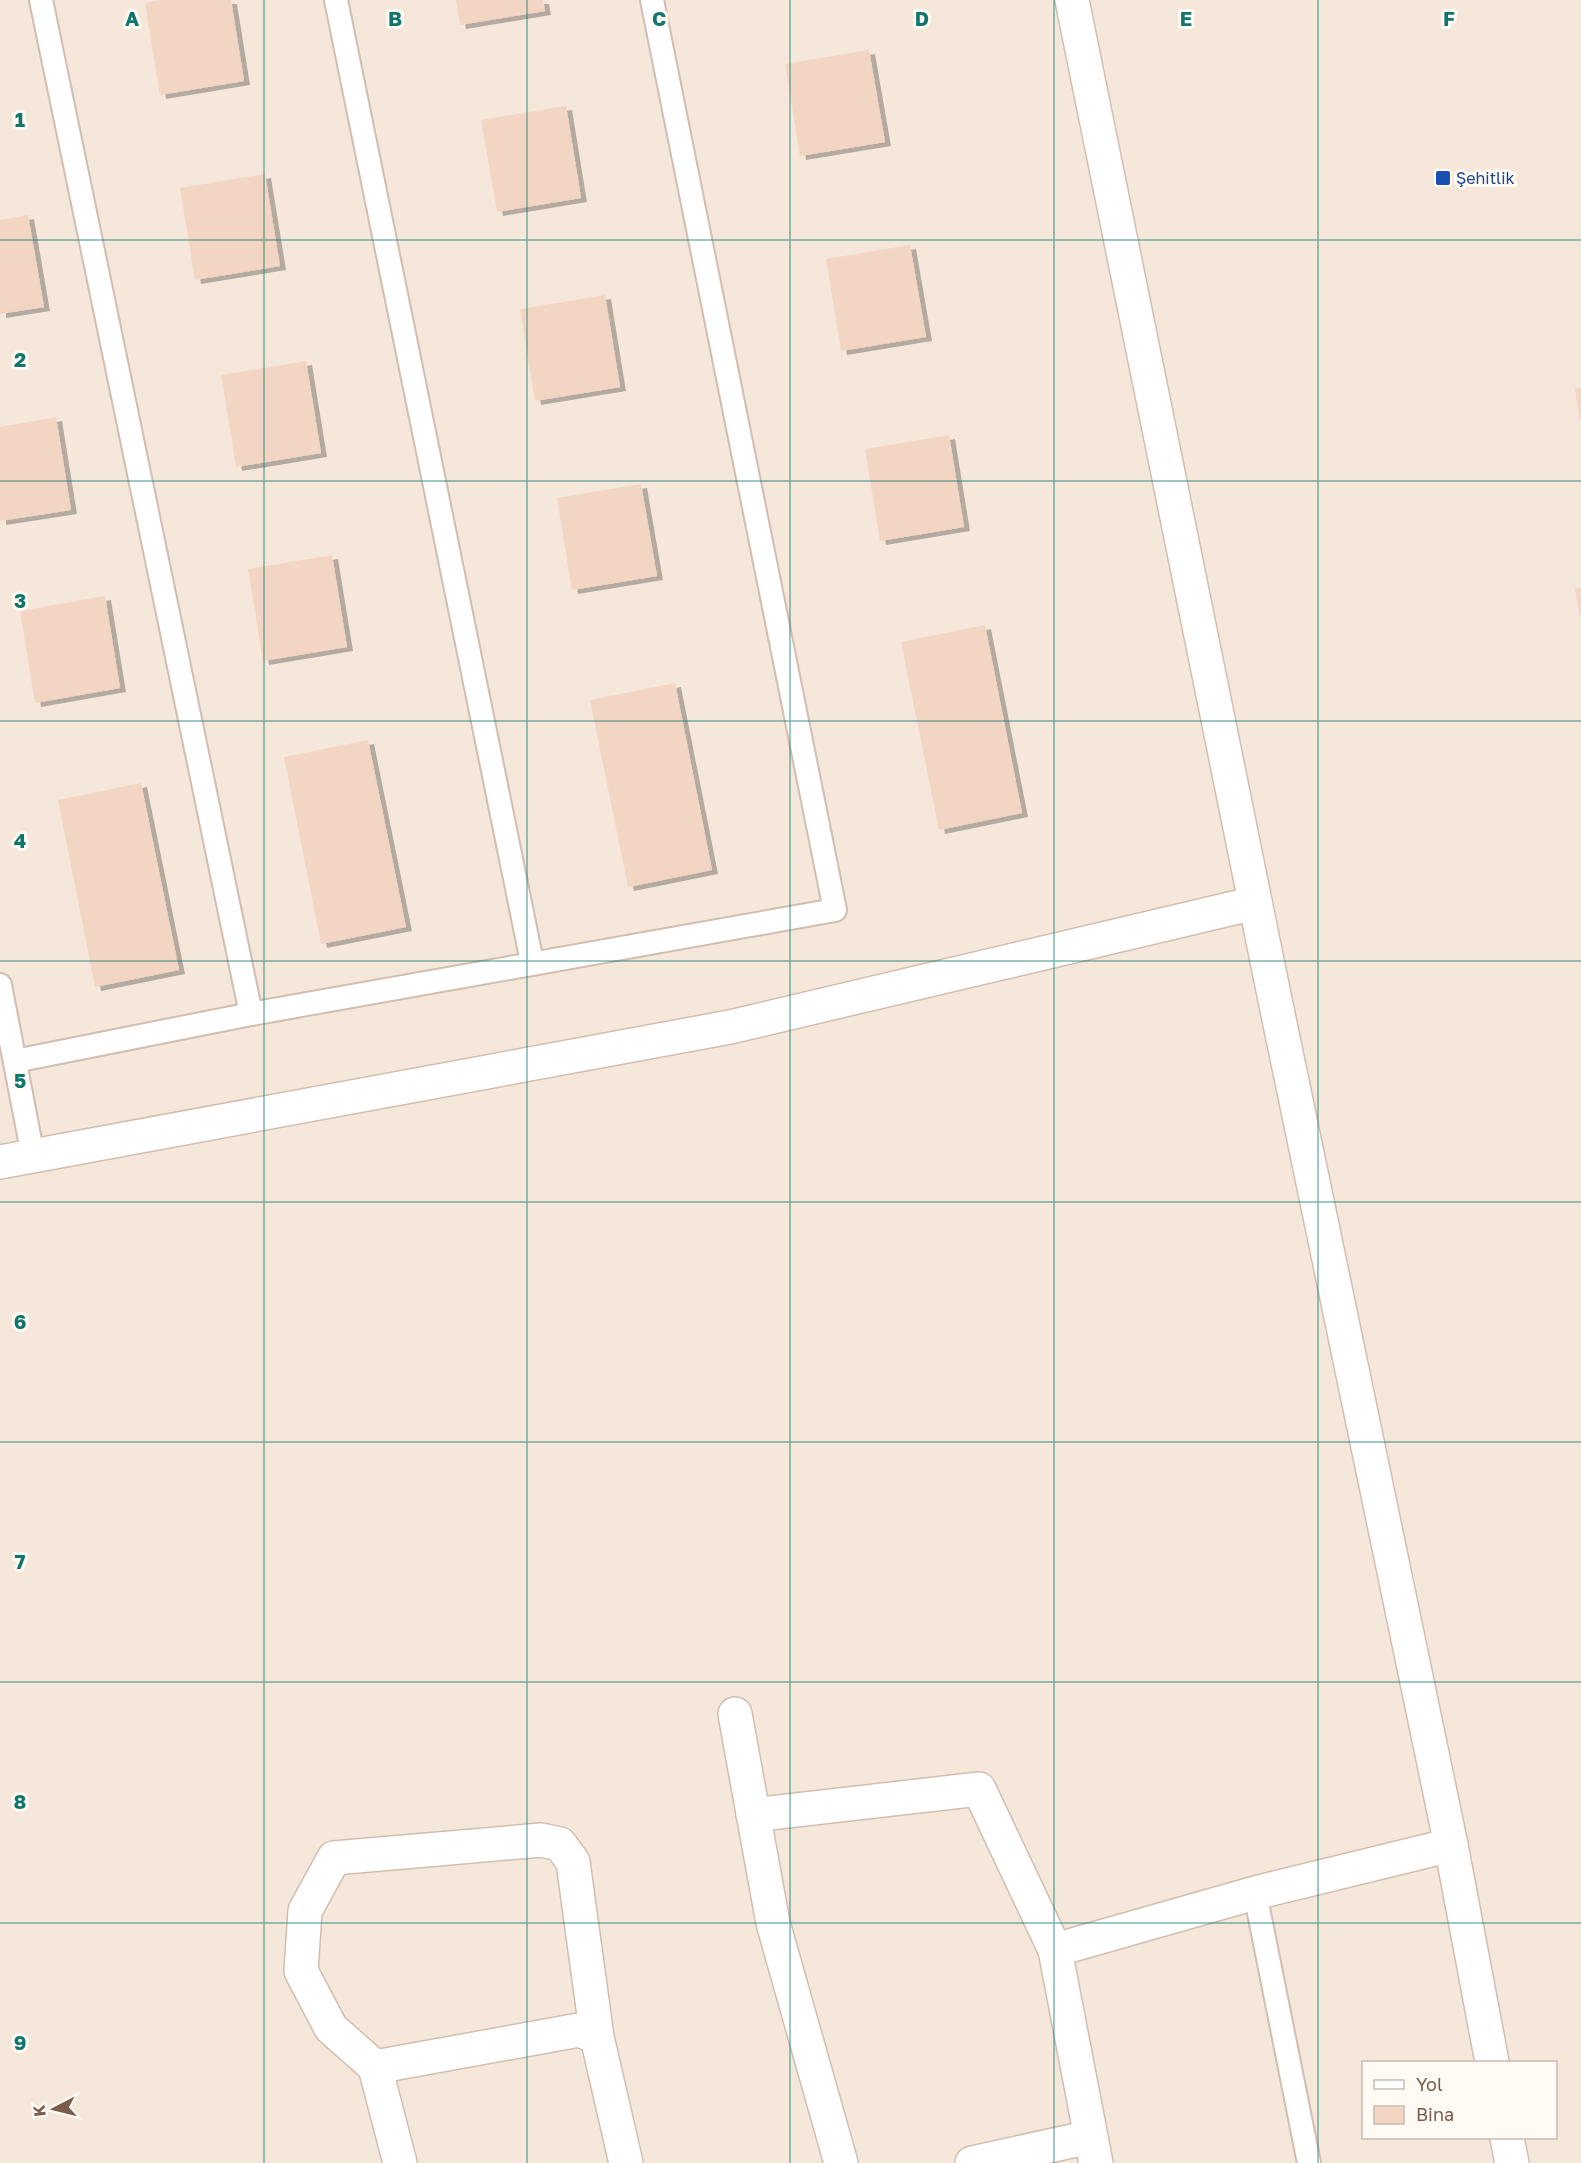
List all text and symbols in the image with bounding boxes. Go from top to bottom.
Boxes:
text: A [125,6,139,30]
text: B [388,6,402,30]
text: C [652,6,666,30]
text: D [915,6,929,30]
text: E [1180,6,1192,30]
text: F [1443,6,1455,30]
text: 1 [15,107,25,131]
place label: Şehitlik [1456,168,1515,188]
marker: Şehitlik [1434,169,1452,187]
text: 2 [14,347,26,371]
text: 3 [14,588,26,612]
text: 4 [14,828,26,852]
text: 5 [14,1068,26,1092]
text: 6 [14,1309,26,1333]
text: 7 [15,1549,26,1573]
text: 8 [14,1789,26,1813]
text: 9 [14,2030,26,2054]
legend [1362,2061,1557,2139]
text: Yol [1416,2073,1443,2095]
north arrow [24,2079,84,2139]
text: K [28,2103,50,2118]
text: Bina [1416,2103,1454,2125]

